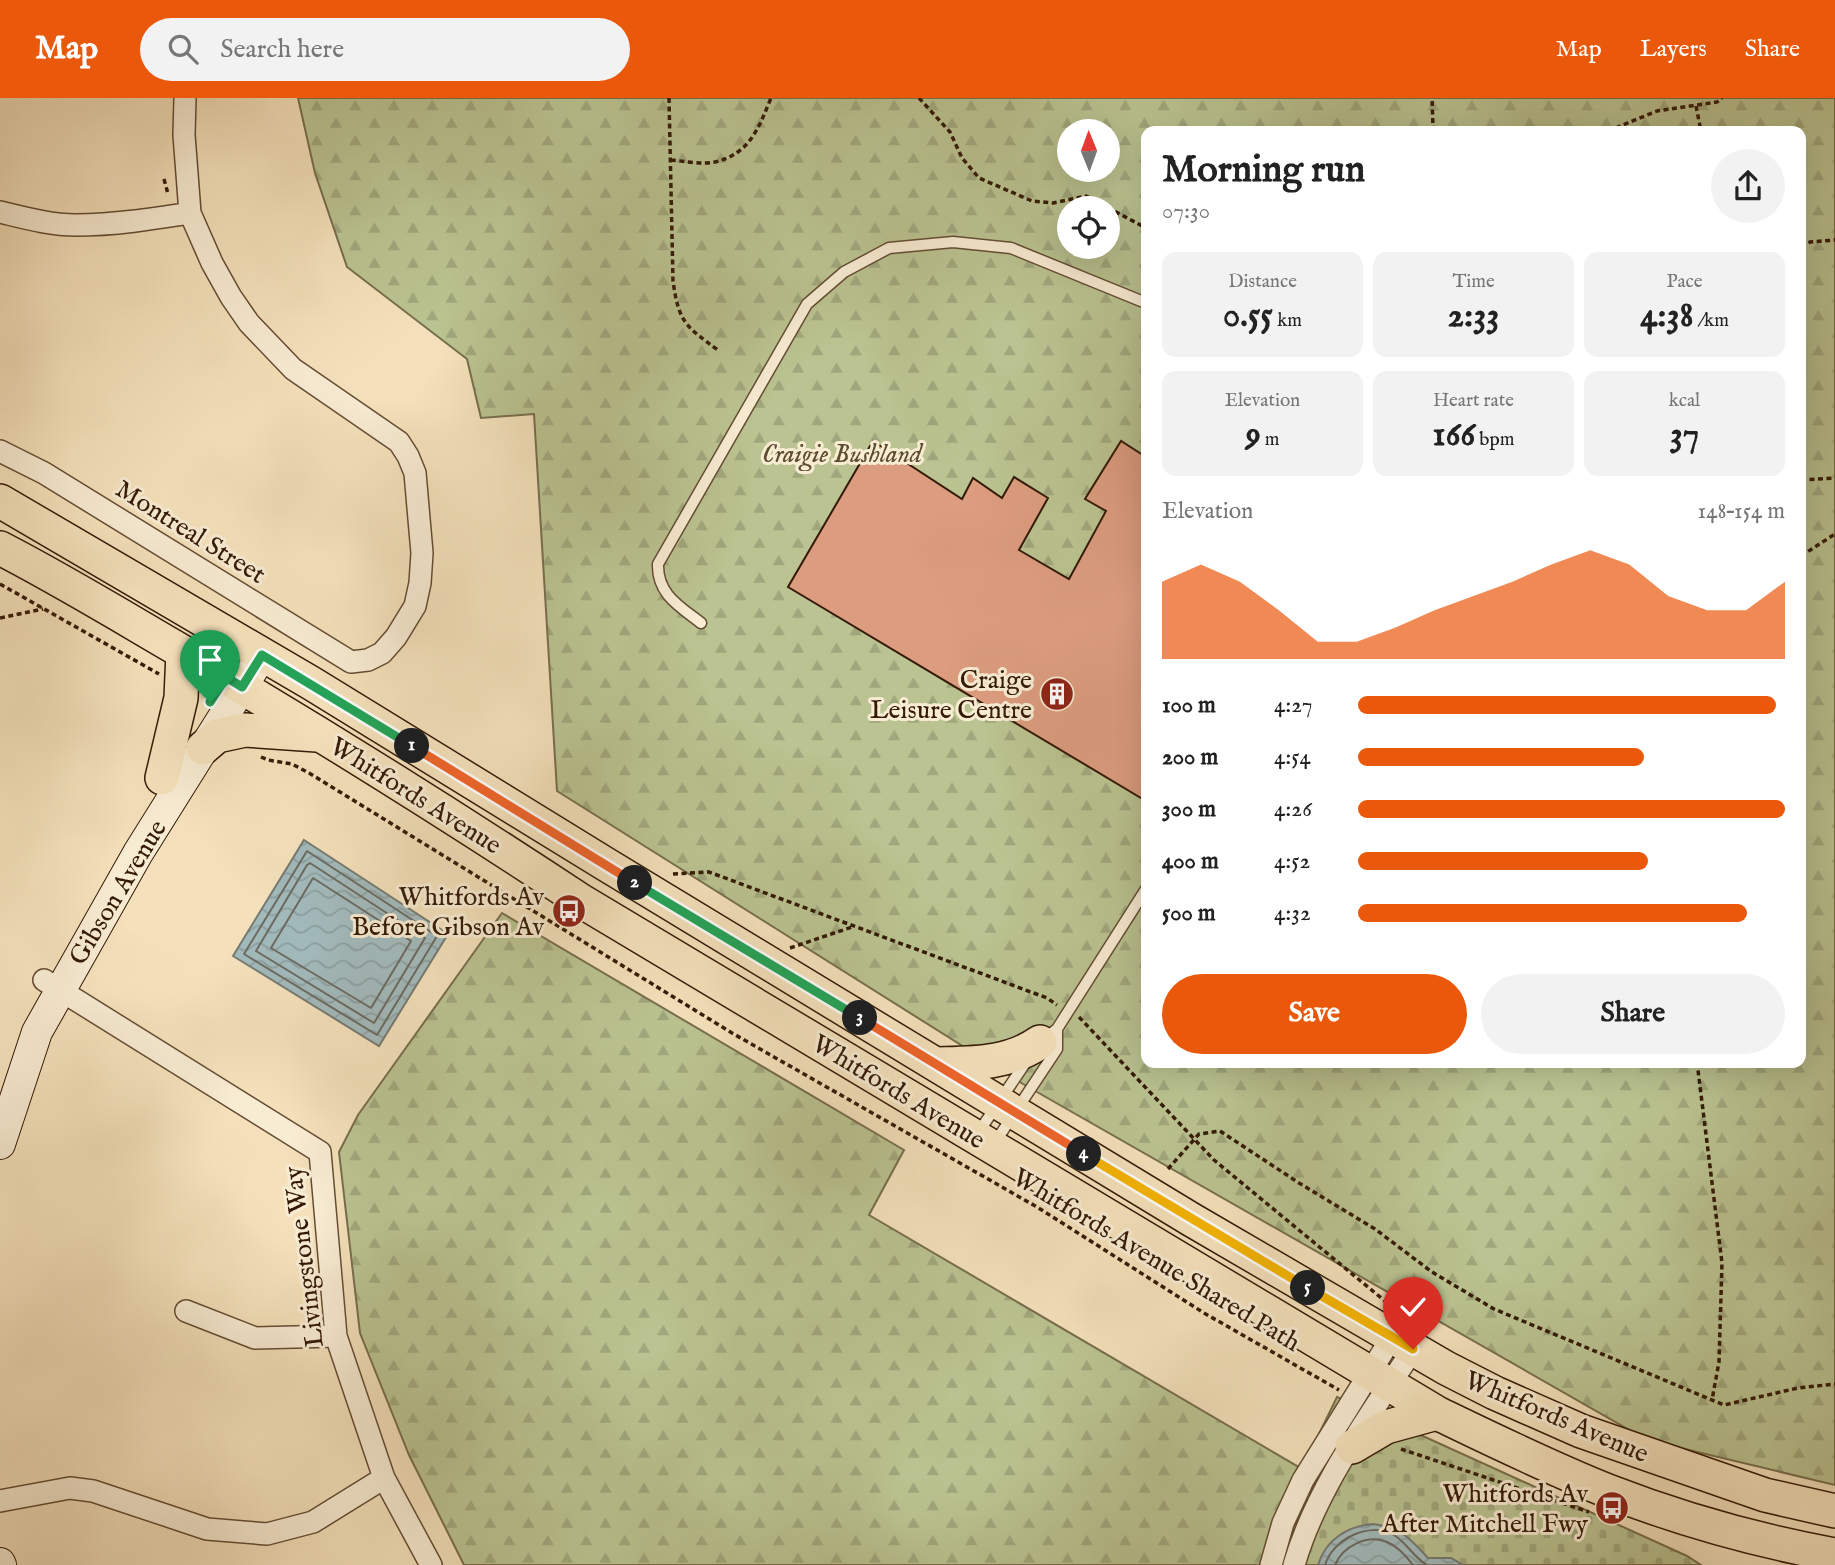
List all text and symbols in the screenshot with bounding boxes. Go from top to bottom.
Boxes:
search box [140,18,630,81]
text: Map [35,28,98,70]
icon: search [164,30,202,68]
text: Search here [220,33,344,66]
text: Map [1556,34,1602,65]
text: Layers [1640,34,1707,65]
text: Share [1745,34,1800,65]
north arrow [1057,119,1120,182]
map controls [1057,119,1120,259]
text: Morning run [1162,147,1365,195]
button: share [1711,149,1785,223]
button: locate [1057,196,1120,259]
text: 07:30 [1162,197,1210,226]
text: Distance [1228,270,1297,294]
text: Time [1452,270,1495,294]
text: Pace [1667,270,1702,294]
text: 0.55 [1223,294,1273,339]
text: 2:33 [1448,294,1499,339]
text: 4:38 [1640,294,1693,339]
text: km [1273,309,1302,333]
text: /km [1693,309,1729,333]
text: Elevation [1225,389,1300,413]
text: Heart rate [1433,389,1514,413]
text: kcal [1669,389,1700,413]
text: 9 [1245,413,1261,458]
text: 166 [1433,413,1475,458]
text: 37 [1670,413,1699,458]
text: m [1261,428,1280,452]
text: bpm [1475,428,1514,452]
park label: Craigie Bushland [762,438,924,472]
street label: Montreal Street [109,473,271,592]
text: Elevation [1162,497,1253,526]
text: 148–154 m [1698,497,1785,526]
pin [180,630,240,702]
icon: arrive [191,641,229,679]
place label: Craige Leisure Centre [870,664,1032,727]
building icon: Craige Leisure Centre [1038,675,1076,713]
text: 100 m [1162,691,1216,720]
text: 4:27 [1274,691,1313,720]
pin: 1 [394,728,430,764]
street label: Whitfords Avenue [323,730,507,862]
text: 1 [408,733,415,757]
text: 200 m [1162,743,1218,772]
text: 4:54 [1274,743,1311,772]
text: 300 m [1162,795,1216,824]
text: 4:26 [1274,795,1312,824]
street label: Gibson Avenue [62,814,175,971]
text: 400 m [1162,847,1219,876]
text: 4:52 [1274,847,1310,876]
pin: 2 [618,866,652,900]
text: 2 [630,870,639,894]
place label: Whitfords Av Before Gibson Av [352,881,544,944]
bus stop icon: Whitfords Av Before Gibson Av [550,892,588,930]
text: 500 m [1162,899,1216,928]
text: 4:32 [1274,899,1311,928]
button: Save [1162,974,1467,1054]
button: Share [1481,974,1785,1054]
pin: 3 [842,1000,878,1035]
text: 3 [856,1005,863,1029]
street label: Whitfords Avenue [806,1028,991,1157]
pin: 4 [1066,1136,1102,1172]
text: 4 [1079,1141,1088,1165]
street label: Whitfords Avenue Shared Path [1006,1161,1306,1360]
street label: Livingstone Way [277,1164,332,1349]
pin: 5 [1290,1270,1326,1306]
text: 5 [1304,1275,1311,1299]
pin [1383,1277,1443,1349]
icon: check [1394,1288,1432,1326]
street label: Whitfords Avenue [1460,1364,1653,1471]
place label: Whitfords Av After Mitchell Fwy [1381,1478,1588,1541]
bus stop icon: Whitfords Av After Mitchell Fwy [1593,1489,1631,1527]

